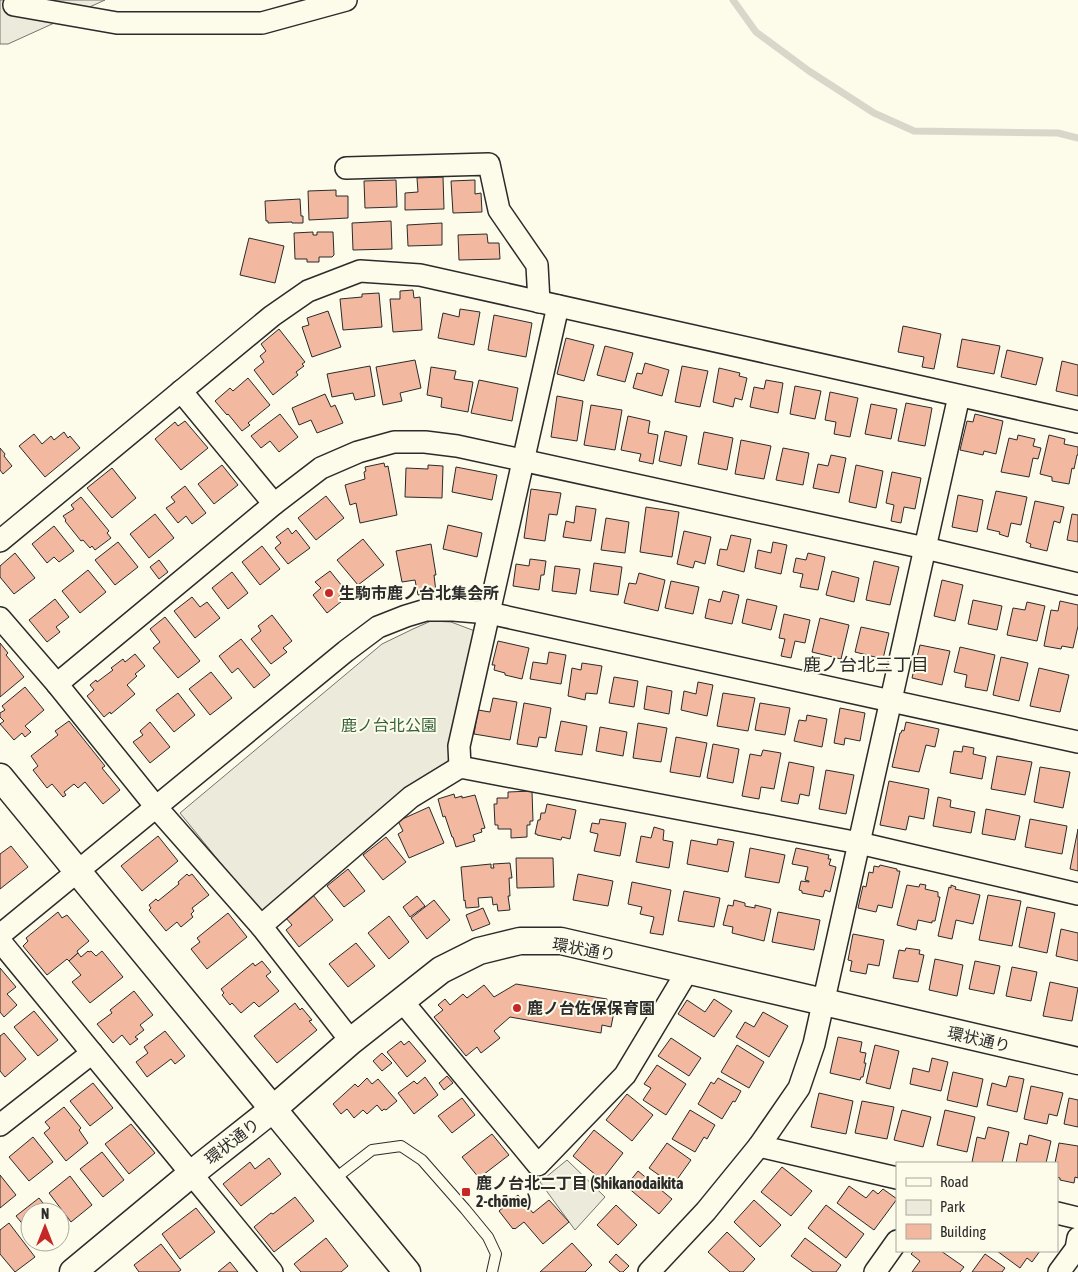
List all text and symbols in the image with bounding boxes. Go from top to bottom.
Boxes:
place label: 生駒市鹿ノ台北集会所 [339,584,499,602]
marker: 生駒市鹿ノ台北集会所 [323,587,335,599]
district label: 鹿ノ台北三丁目 [803,654,929,675]
park label: 鹿ノ台北公園 [341,716,437,734]
street label: 環状通り [551,935,617,963]
place label: 鹿ノ台佐保保育園 [527,999,655,1017]
marker: 鹿ノ台佐保保育園 [511,1002,523,1014]
street label: 環状通り [946,1023,1012,1055]
street label: 環状通り [201,1114,263,1168]
legend [896,1162,1058,1252]
text: Road [940,1173,969,1190]
place label: 鹿ノ台北二丁目 (Shikanodaikita 2-chōme) [476,1174,683,1210]
marker: 鹿ノ台北二丁目 (Shikanodaikita 2-chōme) [460,1186,472,1198]
text: Park [940,1198,965,1215]
north arrow [20,1202,70,1252]
text: N [41,1206,49,1222]
text: Building [940,1223,986,1240]

